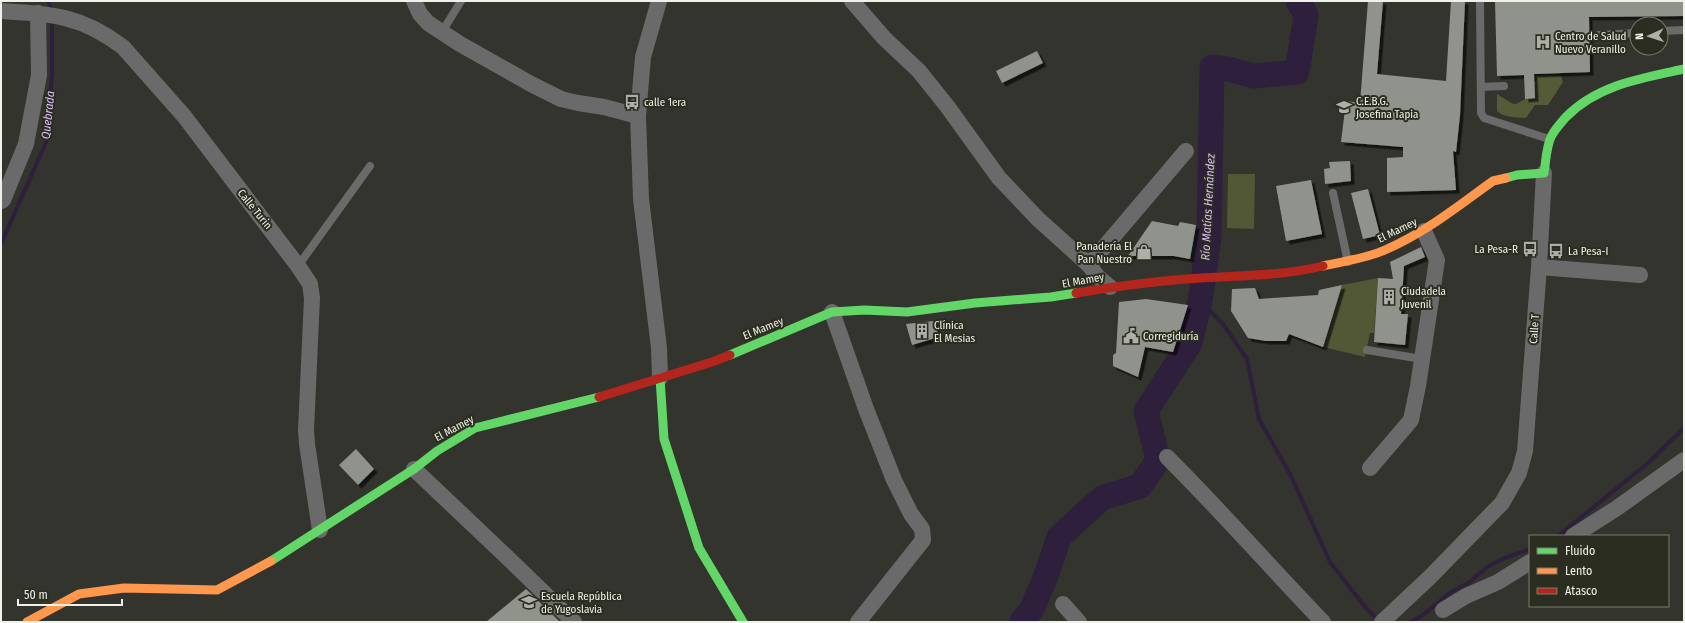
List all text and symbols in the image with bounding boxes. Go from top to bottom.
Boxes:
north arrow [1629,16,1669,56]
place label: Centro de Salud Nuevo Veranillo [1555,30,1626,56]
hospital icon: Centro de Salud Nuevo Veranillo [1534,33,1552,51]
text: N [1633,33,1646,40]
water label: Quebrada [39,90,57,140]
bus stop icon: calle 1era [623,93,641,111]
place label: C.E.B.G. Josefina Tapia [1356,95,1418,121]
place label: calle 1era [644,96,686,109]
school or university icon: C.E.B.G. Josefina Tapia [1335,98,1353,116]
water label: Río Matías Hernández [1198,153,1218,261]
street label: Calle Turin [235,187,275,232]
street label: El Mamey [1375,215,1419,246]
place label: Panadería El Pan Nuestro [1076,240,1132,266]
bus stop icon: La Pesa-R [1521,240,1539,258]
bus stop icon: La Pesa-I [1547,242,1565,260]
shop icon: Panadería El Pan Nuestro [1135,243,1153,261]
place label: La Pesa-R [1474,243,1518,256]
place label: La Pesa-I [1568,245,1608,258]
street label: El Mamey [1061,270,1105,291]
place label: Ciudadela Juvenil [1401,285,1446,311]
building icon: Ciudadela Juvenil [1380,288,1398,306]
street label: Calle T [1527,313,1542,344]
street label: El Mamey [741,314,785,342]
place label: Clínica El Mesias [934,319,976,345]
building icon: Clínica El Mesias [913,322,931,340]
public building icon: Corregiduría [1122,327,1140,345]
place label: Corregiduría [1143,330,1199,343]
street label: El Mamey [432,413,476,444]
legend [1529,535,1669,607]
text: Fluido [1565,544,1595,558]
text: Lento [1565,564,1592,578]
scale bar [18,581,122,607]
text: Atasco [1565,584,1597,598]
text: 50 m [24,588,48,602]
place label: Escuela República de Yugoslavia [541,590,622,616]
school or university icon: Escuela República de Yugoslavia [520,593,538,611]

